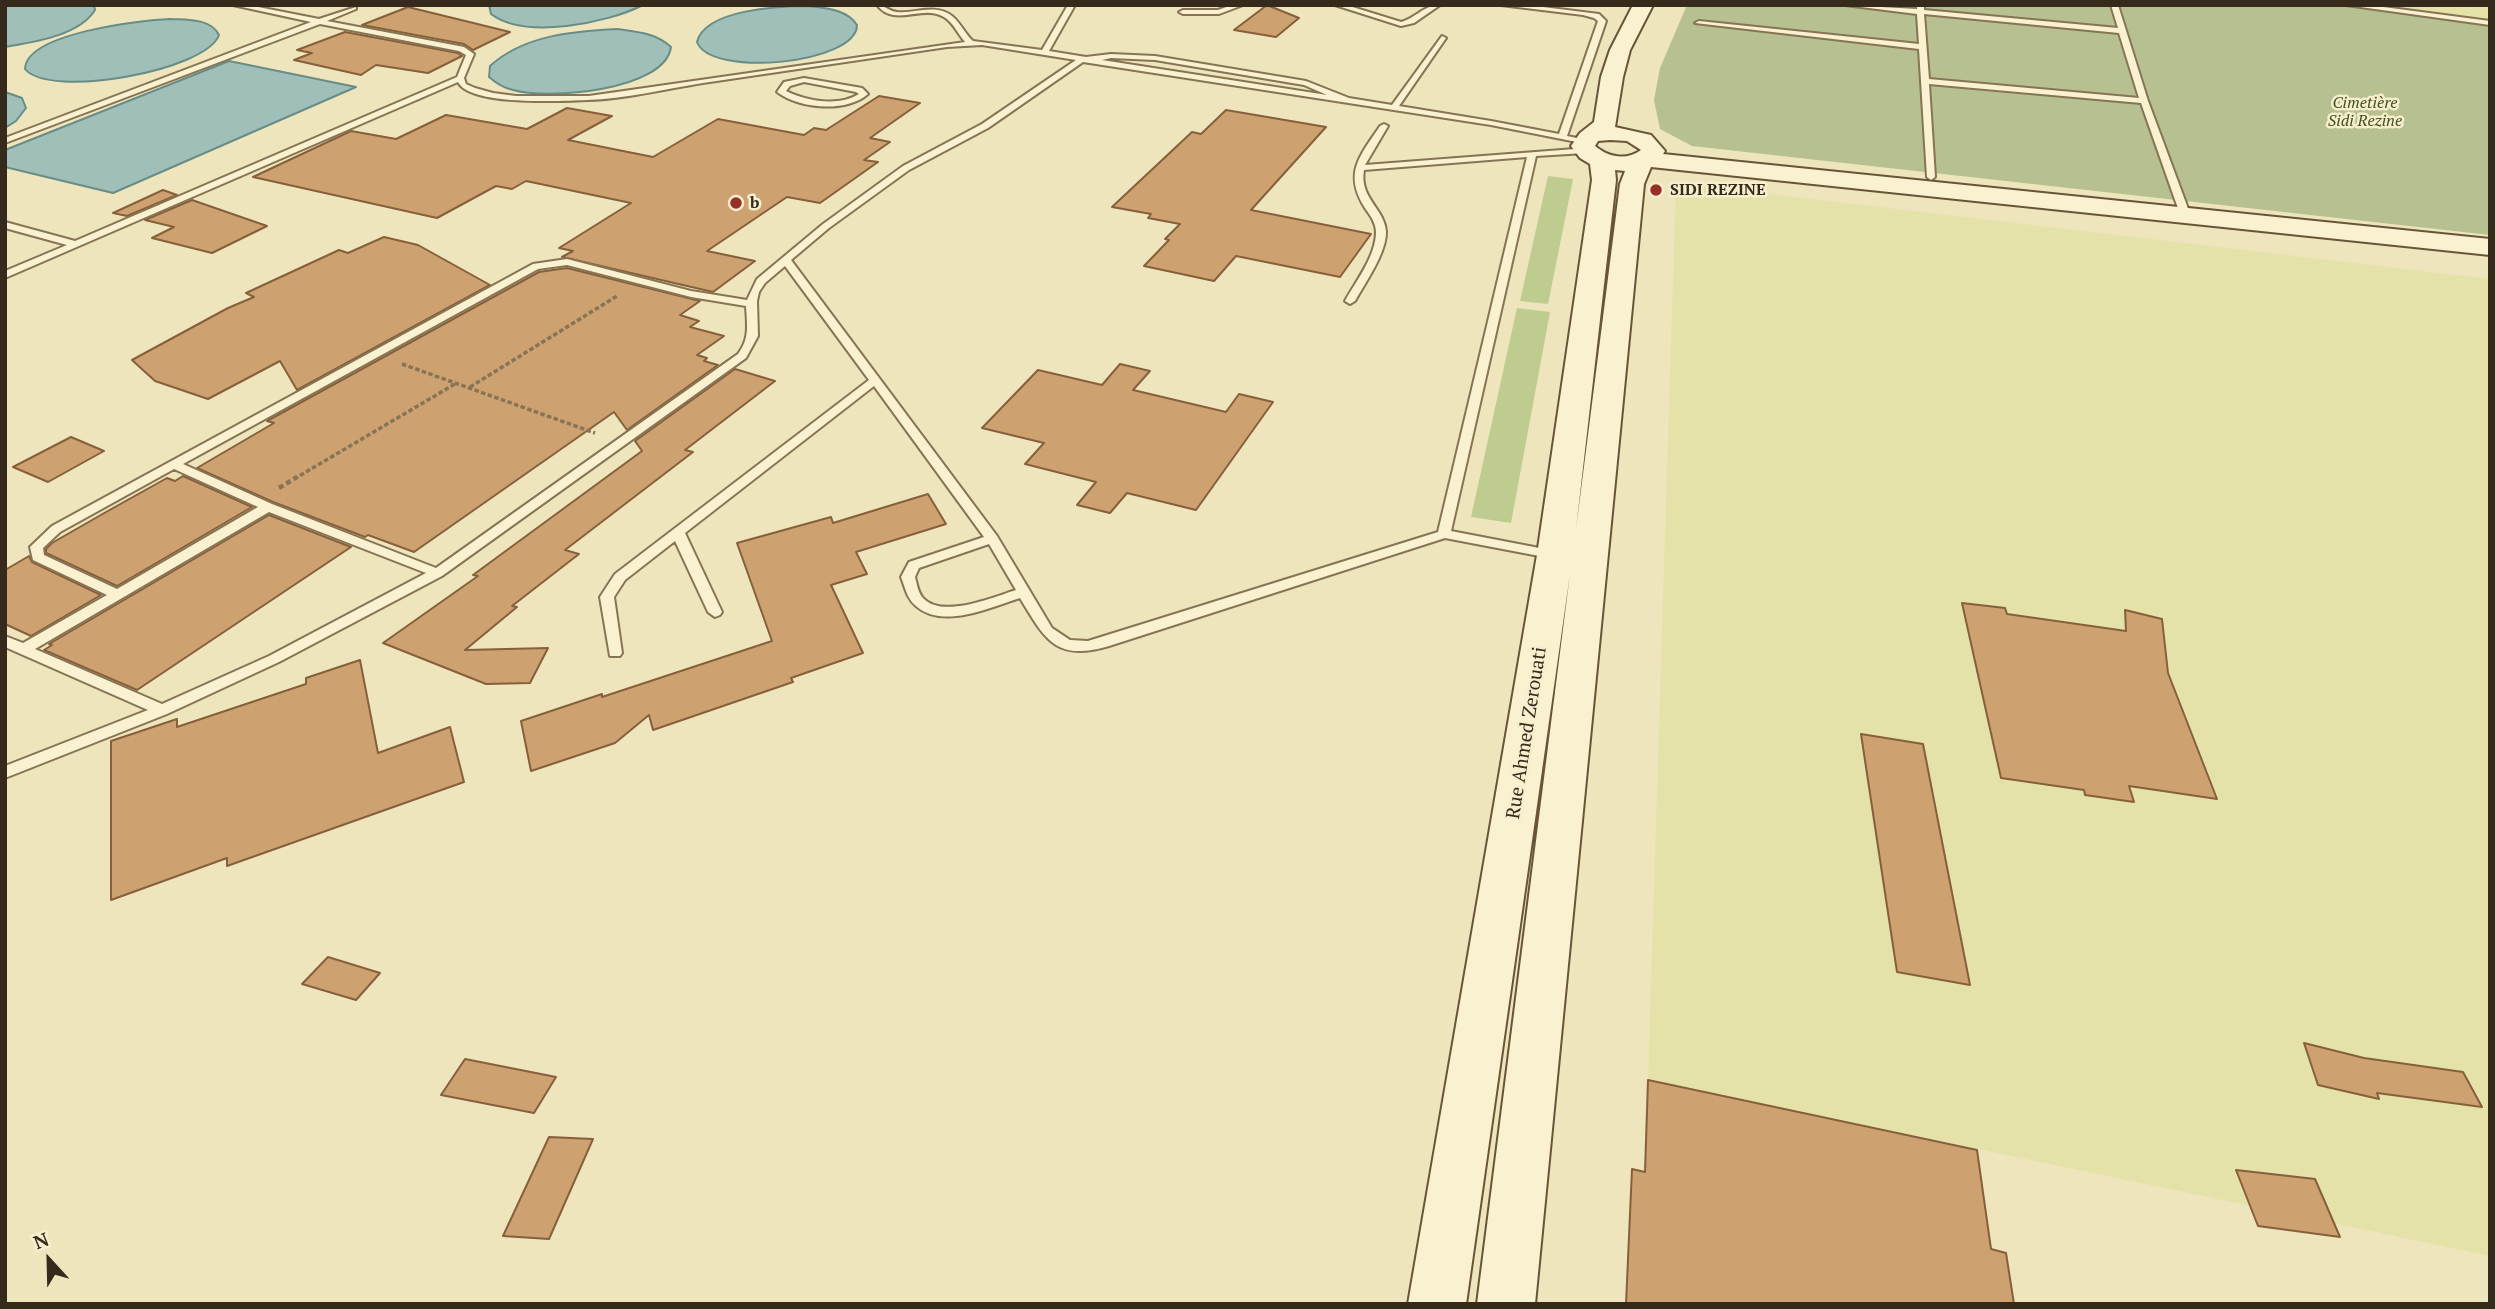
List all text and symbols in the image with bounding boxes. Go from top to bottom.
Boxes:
park label: Cimetière Sidi Rezine [2328,93,2402,131]
place label: SIDI REZINE [1670,180,1766,200]
marker: SIDI REZINE [1648,182,1664,198]
place label: b [750,193,759,213]
marker: b [728,195,744,211]
street label: Rue Ahmed Zerouati [1502,645,1552,821]
north arrow [14,1225,84,1295]
text: N [30,1226,52,1254]

